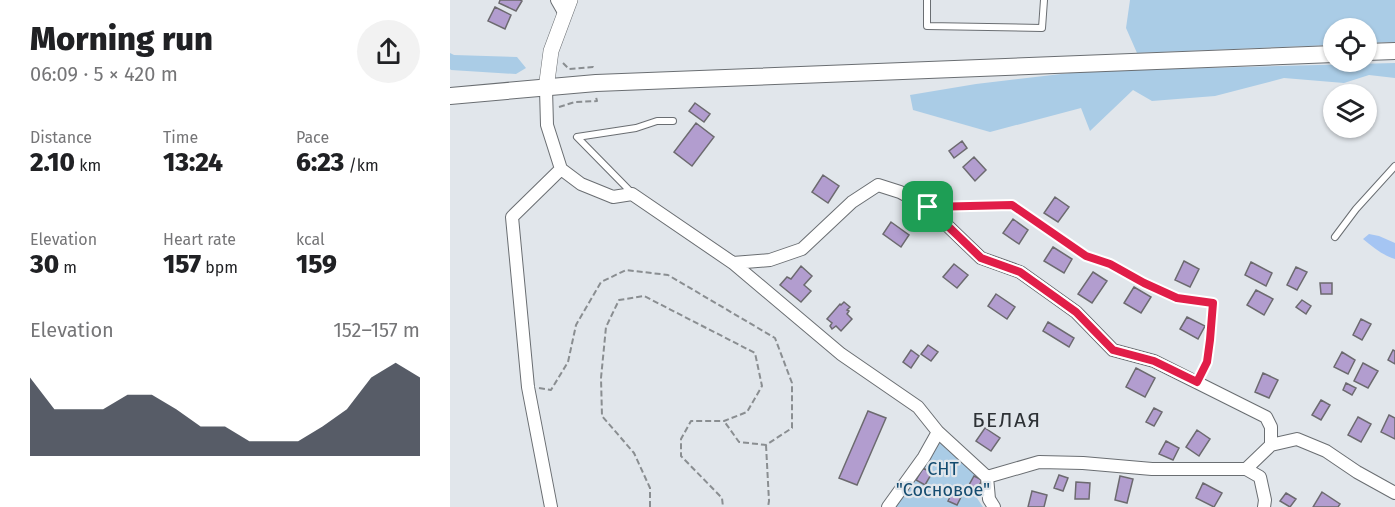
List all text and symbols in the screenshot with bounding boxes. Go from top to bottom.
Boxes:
map controls [1323,18,1377,138]
button: locate [1323,18,1377,72]
text: Morning run [30,19,213,59]
button: share [357,20,420,83]
text: 06:09 · 5 × 420 m [30,62,178,86]
button: layers [1323,84,1377,138]
text: Distance [30,128,92,147]
text: Time [163,128,198,147]
text: Pace [296,128,329,147]
text: 2.10 [30,147,75,178]
text: 13:24 [163,147,223,178]
text: 6:23 [296,147,344,178]
text: km [75,156,101,175]
text: /km [344,156,379,175]
pin [902,181,953,232]
icon: arrive [911,190,944,223]
text: Elevation [30,230,97,249]
text: Heart rate [163,230,236,249]
text: kcal [296,230,325,249]
text: 30 [30,249,59,280]
text: 157 [163,249,201,280]
text: 159 [296,249,337,280]
text: m [59,258,77,277]
text: bpm [201,258,238,277]
text: Elevation [30,318,114,342]
text: 152–157 m [333,318,420,342]
district label: БЕЛАЯ [972,407,1042,433]
park label: СНТ "Сосновое" [896,458,990,501]

